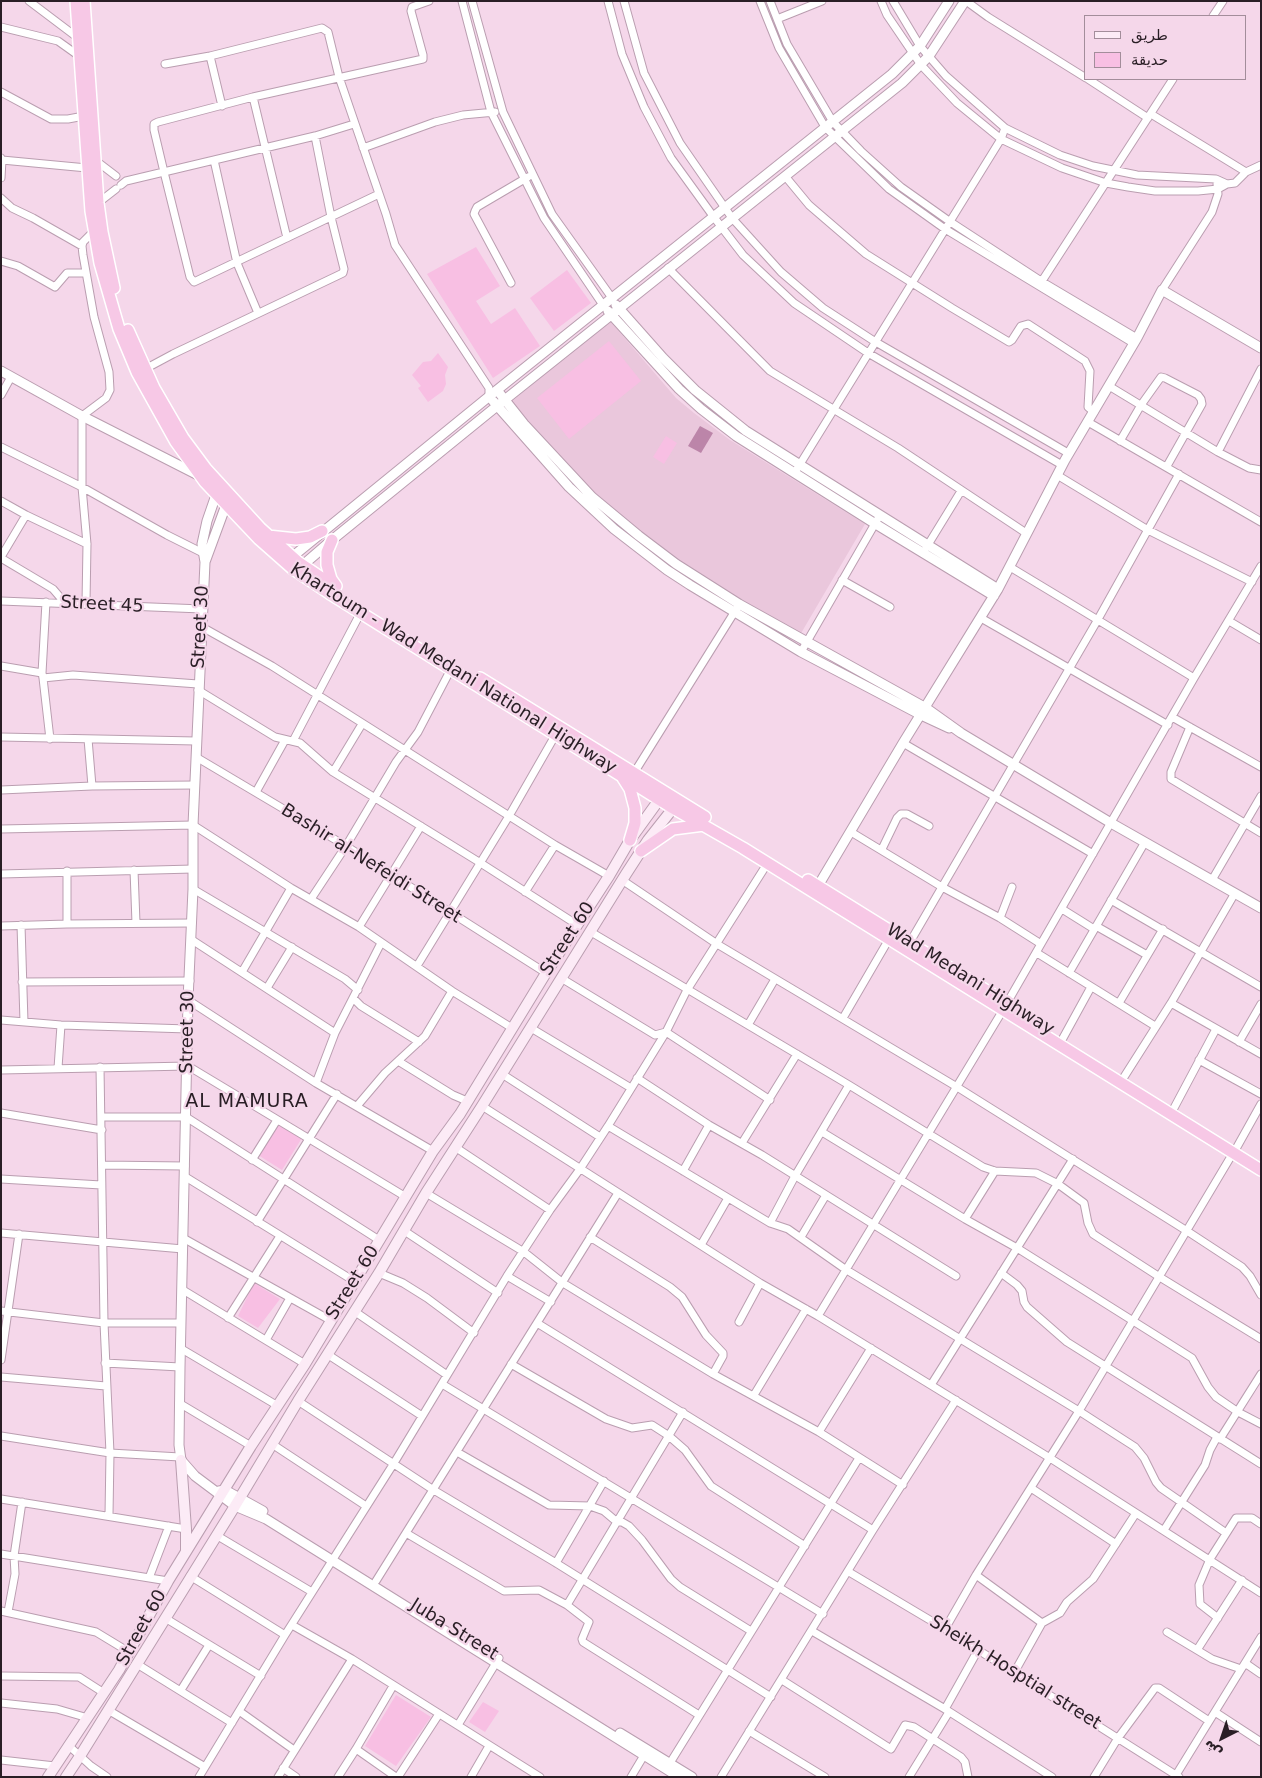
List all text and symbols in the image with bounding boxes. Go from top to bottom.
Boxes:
legend [1084,15,1247,80]
text: طريق [1131,26,1168,44]
text: حديقة [1131,51,1168,69]
street label: Khartoum - Wad Medani National Highway [286,559,620,779]
street label: Street 30 [188,585,214,669]
street label: Street 45 [60,592,144,618]
street label: Bashir al-Nefeidi Street [277,800,465,928]
street label: Street 60 [536,898,600,980]
street label: Wad Medani Highway [882,919,1058,1041]
street label: Street 30 [176,990,200,1074]
district label: AL MAMURA [184,1091,310,1113]
street label: Street 60 [322,1242,384,1324]
street label: Street 60 [112,1586,172,1670]
street label: Juba Street [406,1594,502,1666]
street label: Sheikh Hosptial street [925,1611,1105,1735]
north arrow [1197,1713,1247,1763]
text: ش [1200,1737,1225,1762]

